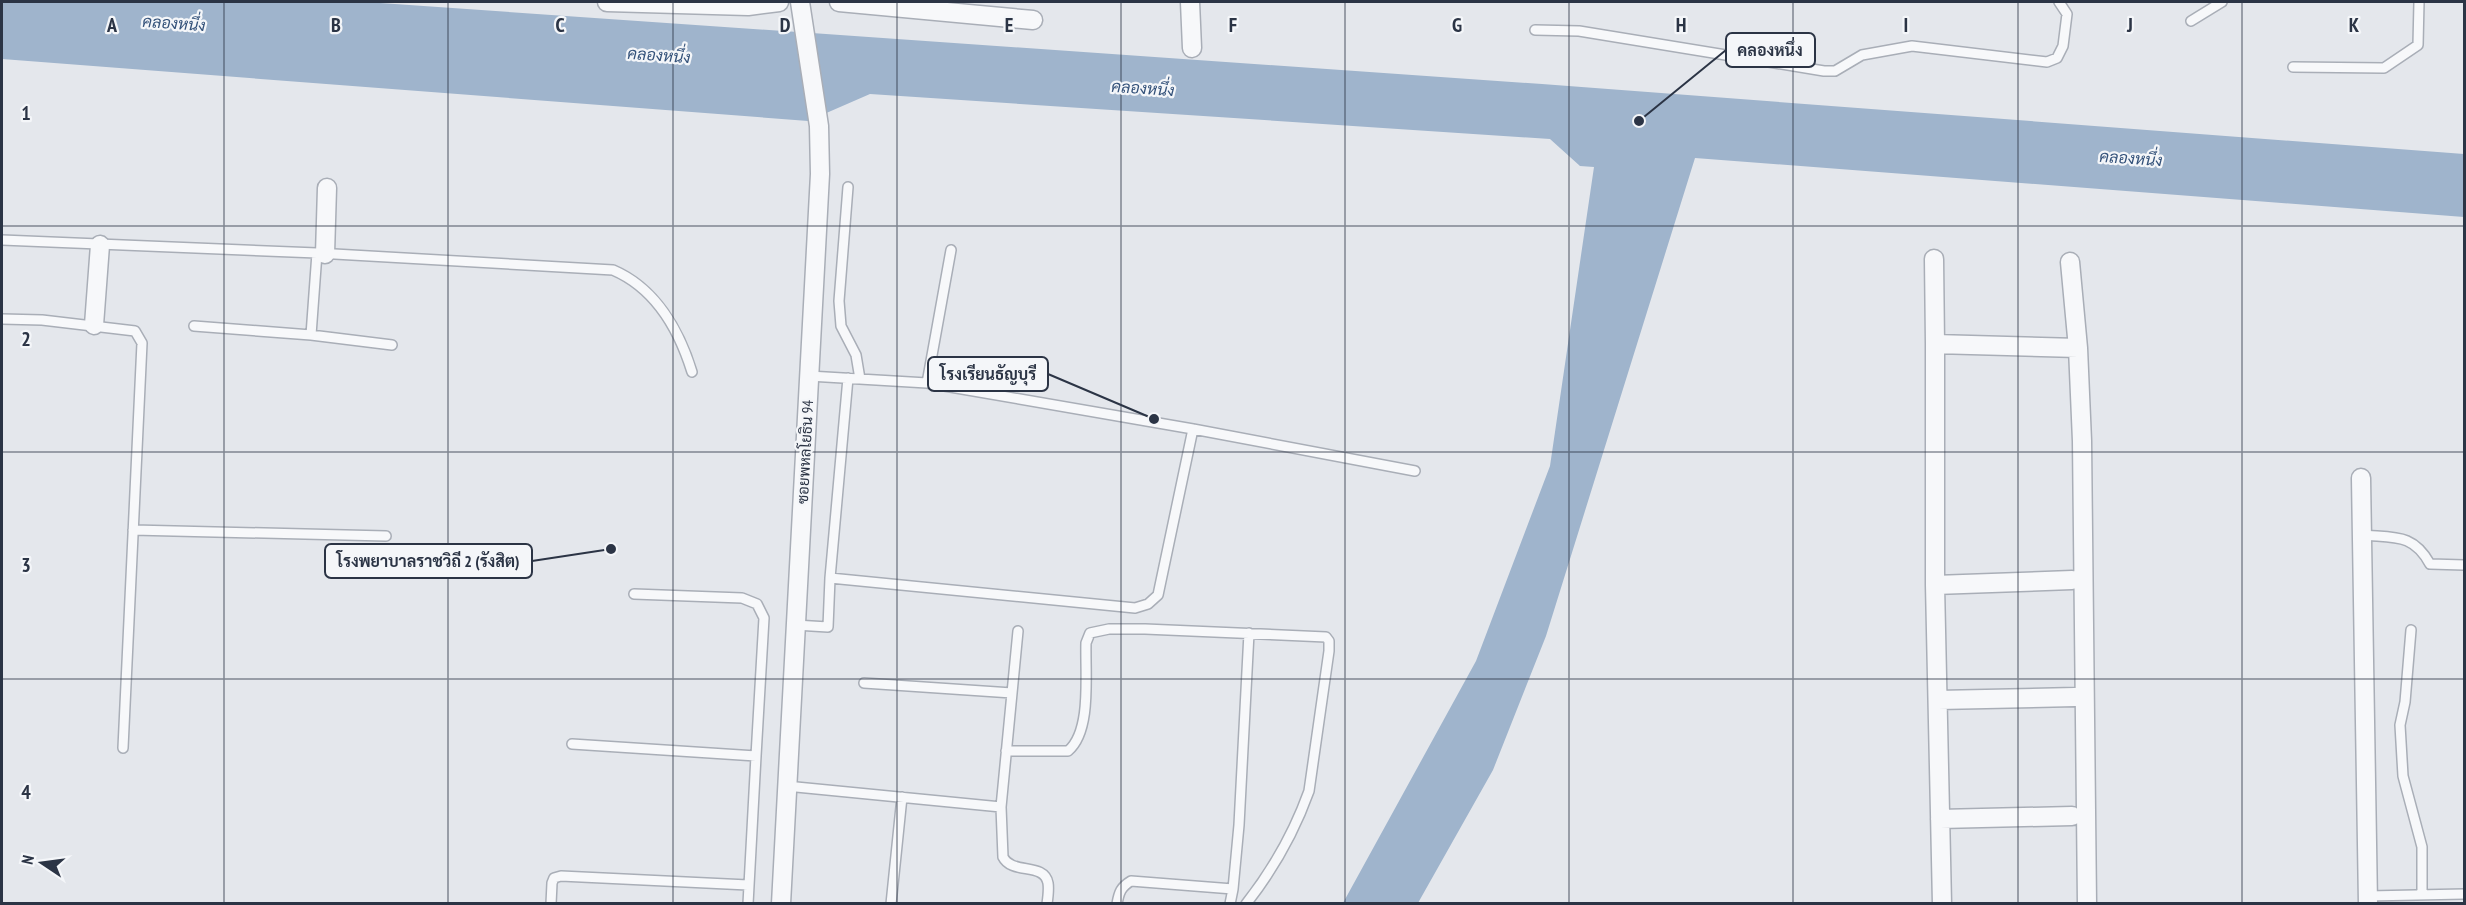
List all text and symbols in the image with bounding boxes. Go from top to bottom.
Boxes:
water label: คลองหนึ่ง [142,7,207,35]
text: A [106,12,118,38]
text: B [331,12,341,38]
text: C [555,12,565,38]
text: D [780,12,791,38]
text: E [1005,12,1013,38]
text: F [1229,12,1237,38]
text: G [1452,12,1462,38]
text: H [1676,12,1686,38]
text: I [1904,12,1908,38]
text: J [2126,12,2133,38]
text: K [2349,12,2360,38]
callout: คลองหนึ่ง [1726,33,1815,67]
text: คลองหนึ่ง [1737,36,1803,60]
water label: คลองหนึ่ง [627,39,692,67]
water label: คลองหนึ่ง [1111,72,1176,100]
text: 1 [21,100,31,126]
water label: คลองหนึ่ง [2099,142,2164,170]
text: 2 [21,326,31,352]
callout: โรงเรียนธัญบุรี [928,357,1048,391]
text: โรงเรียนธัญบุรี [939,363,1037,386]
street label: ซอยพหลโยธิน 94 [793,399,817,505]
callout: โรงพยาบาลราชวิถี 2 (รังสิต) [325,544,532,578]
text: โรงพยาบาลราชวิถี 2 (รังสิต) [336,550,519,571]
text: 3 [21,552,31,578]
text: 4 [21,779,31,805]
north arrow [12,833,72,893]
text: N [17,853,38,866]

